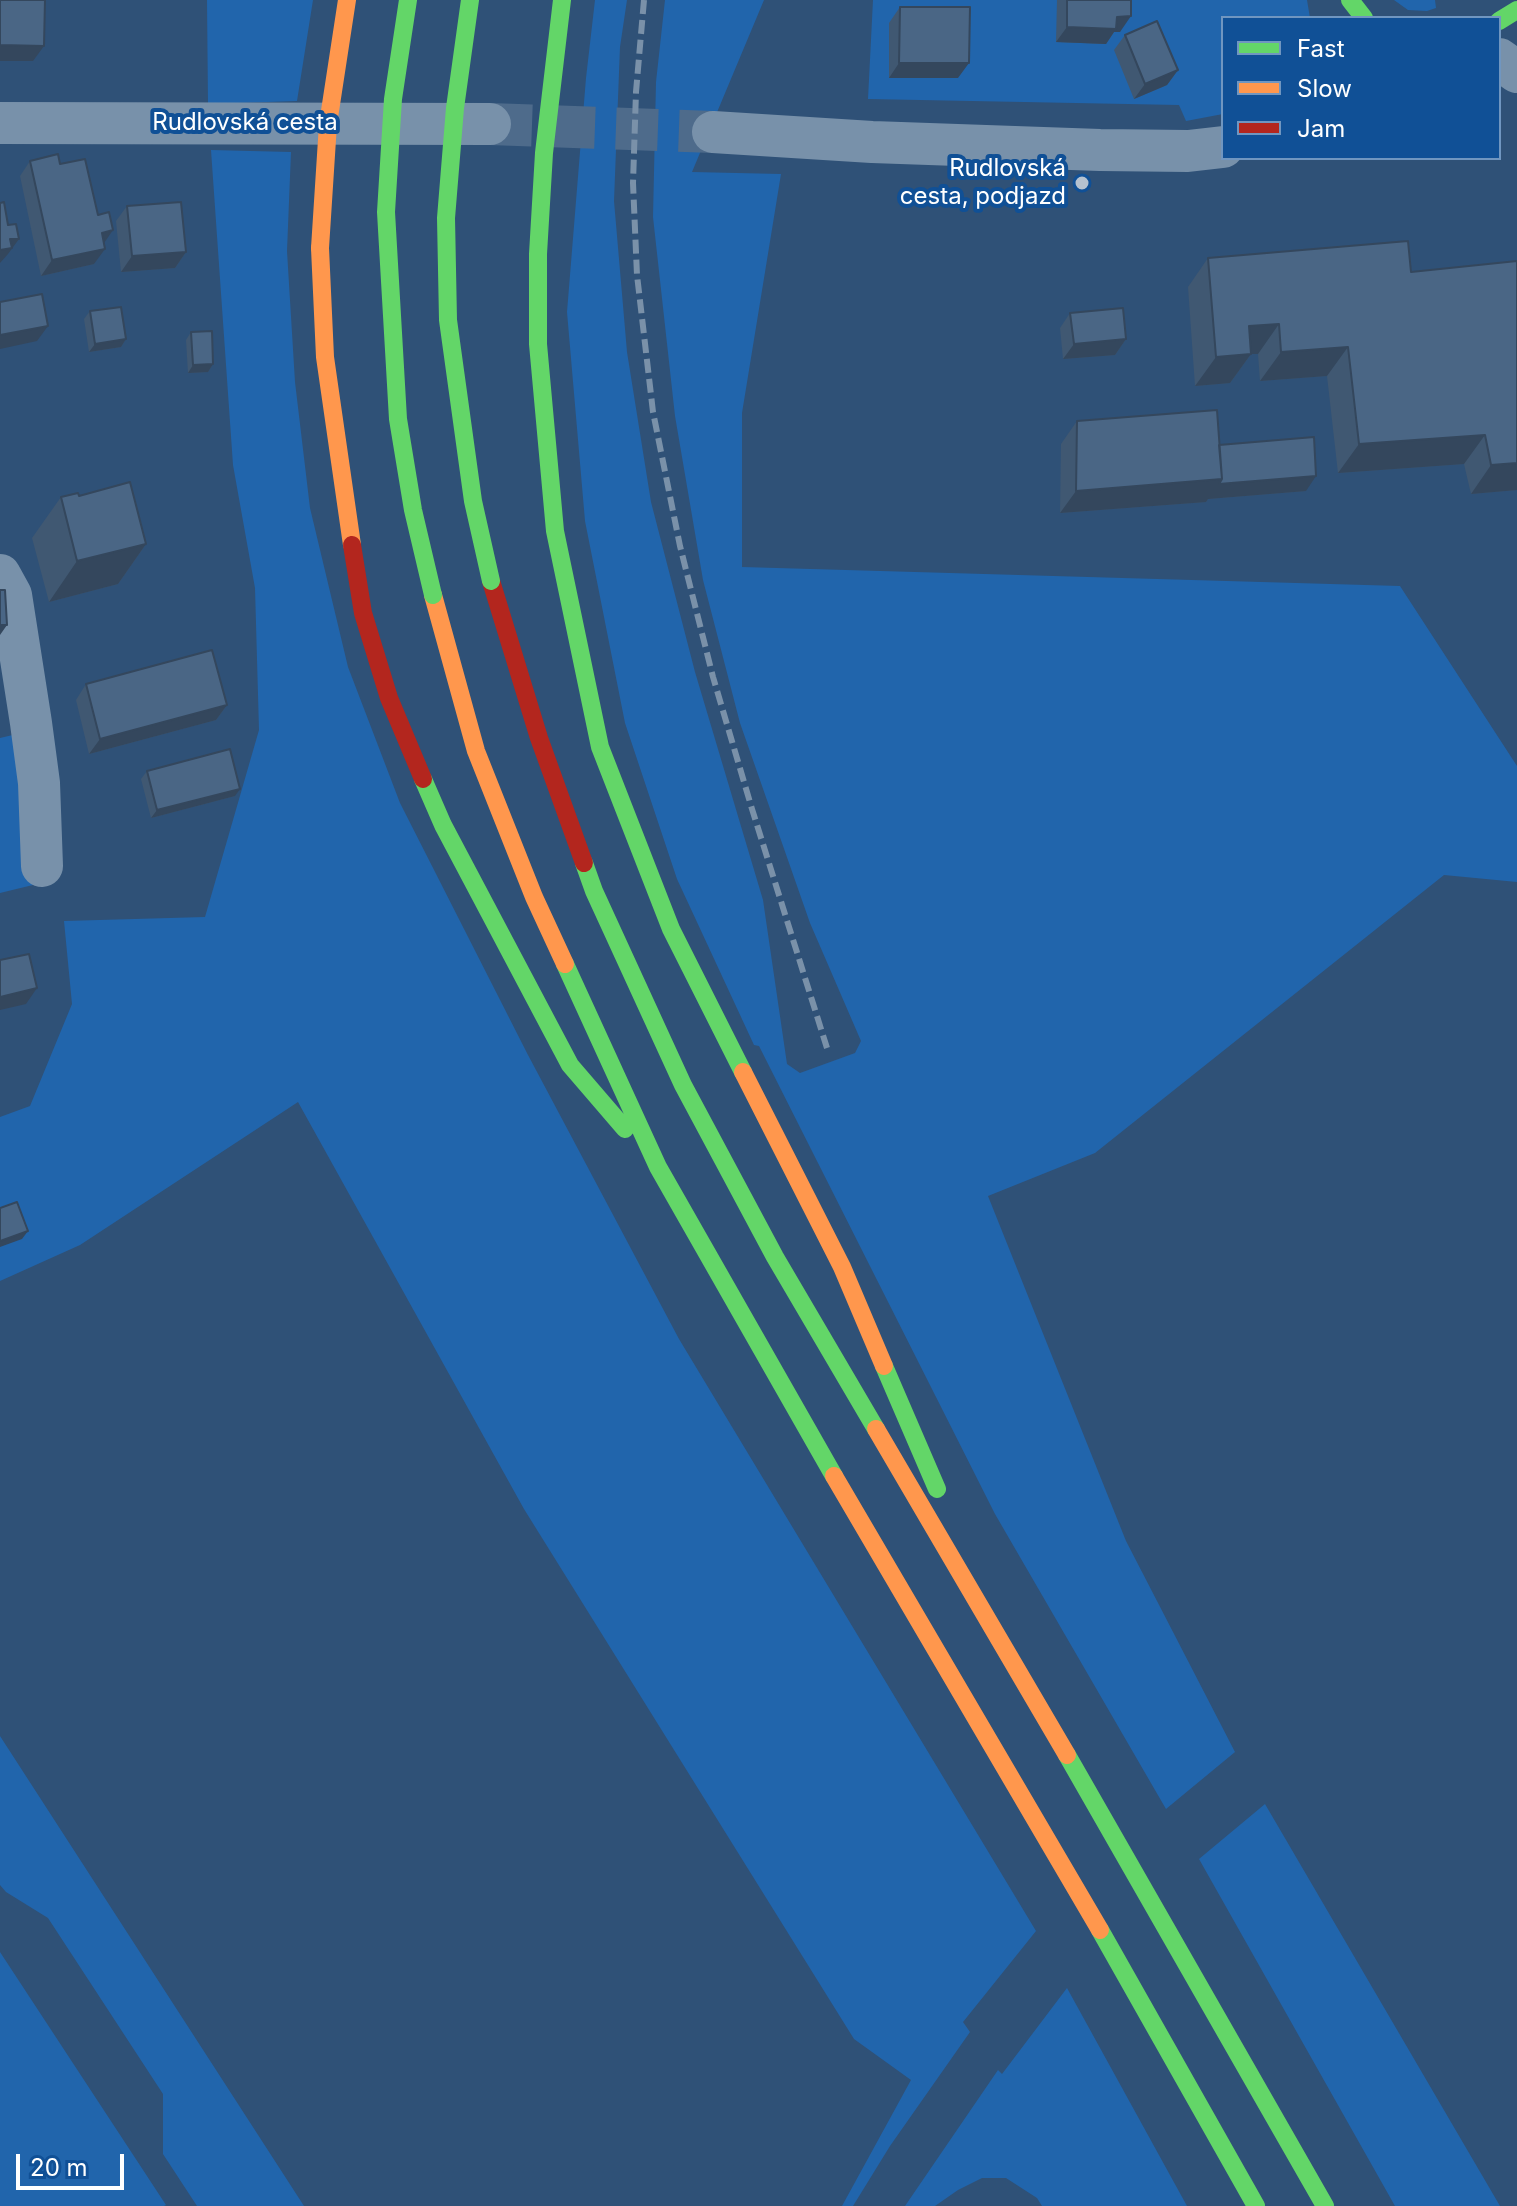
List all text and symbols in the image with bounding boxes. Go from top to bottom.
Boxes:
legend [1221,16,1501,160]
text: Fast [1297,34,1345,63]
text: Slow [1297,74,1352,103]
street label: Rudlovská cesta [152,109,338,137]
text: Jam [1297,114,1345,143]
place label: Rudlovská cesta, podjazd [900,155,1066,211]
marker: Rudlovská cesta, podjazd [1073,174,1091,192]
scale bar [20,2138,128,2188]
text: 20 m [30,2153,88,2182]

